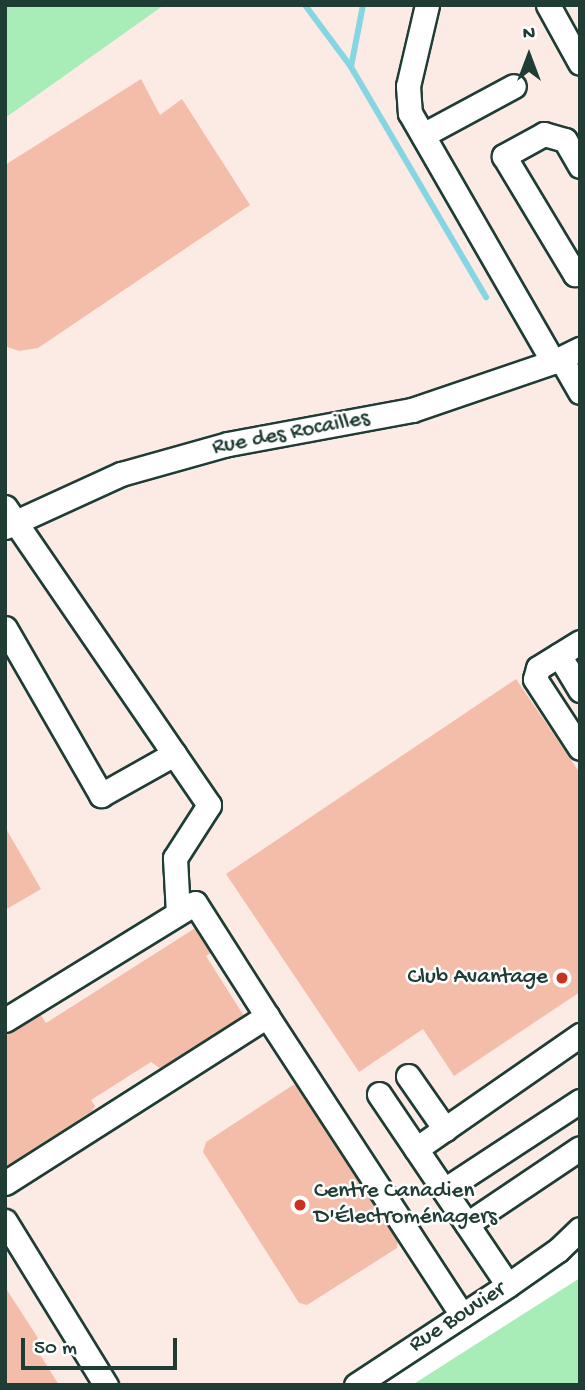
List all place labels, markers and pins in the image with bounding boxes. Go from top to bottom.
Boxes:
place label: Club Avantage [408,964,548,992]
marker: Club Avantage [554,970,570,986]
place label: Centre Canadien D'Électroménagers [314,1178,497,1232]
marker: Centre Canadien D'Électroménagers [292,1197,308,1213]

